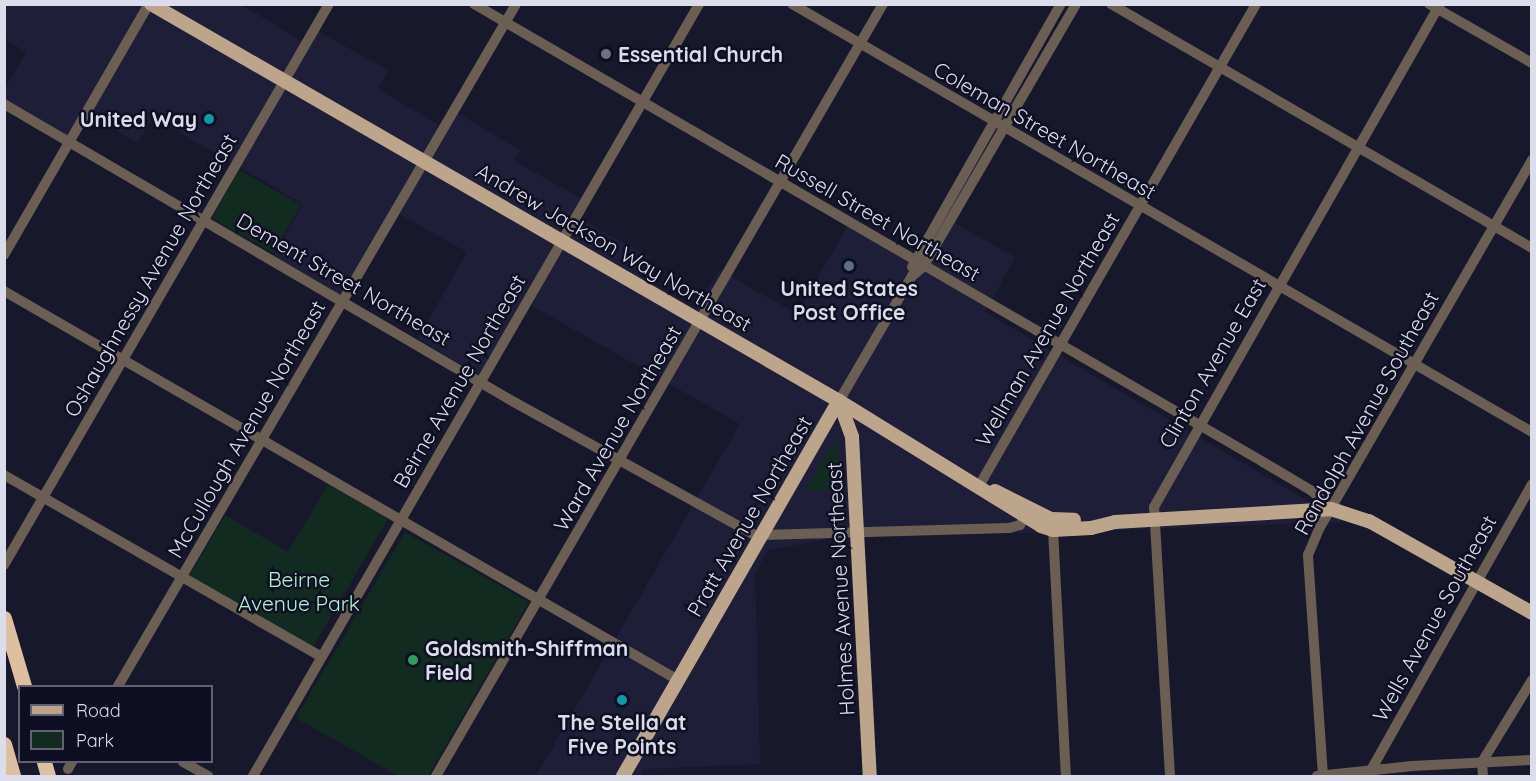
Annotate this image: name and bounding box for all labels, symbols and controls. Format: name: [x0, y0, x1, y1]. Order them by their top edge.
place label: Essential Church: [618, 41, 783, 67]
marker: Essential Church: [599, 47, 613, 61]
street label: Coleman Street Northeast: [929, 56, 1161, 204]
place label: United Way: [80, 106, 197, 132]
marker: United Way: [202, 112, 216, 126]
street label: Oshaughnessy Avenue Northeast: [58, 129, 242, 421]
street label: Russell Street Northeast: [771, 148, 985, 286]
street label: Andrew Jackson Way Northeast: [472, 158, 756, 336]
street label: Dement Street Northeast: [232, 207, 456, 351]
street label: Wellman Avenue Northeast: [970, 208, 1124, 450]
marker: United States Post Office: [842, 259, 856, 273]
street label: Beirne Avenue Northeast: [388, 270, 530, 492]
street label: Clinton Avenue East: [1153, 274, 1271, 452]
place label: United States Post Office: [780, 275, 918, 325]
street label: Randolph Avenue Southeast: [1288, 287, 1444, 539]
street label: McCullough Avenue Northeast: [162, 296, 330, 562]
street label: Ward Avenue Northeast: [548, 321, 686, 535]
street label: Pratt Avenue Northeast: [681, 411, 817, 621]
street label: Holmes Avenue Northeast: [821, 462, 859, 716]
street label: Wells Avenue Southeast: [1367, 511, 1501, 725]
park label: Beirne Avenue Park: [238, 566, 360, 616]
place label: Goldsmith-Shiffman Field: [425, 635, 628, 685]
marker: Goldsmith-Shiffman Field: [406, 653, 420, 667]
legend: [18, 685, 213, 763]
marker: The Stella at Five Points: [615, 693, 629, 707]
text: Road: [76, 699, 121, 722]
place label: The Stella at Five Points: [557, 709, 687, 759]
text: Park: [76, 729, 114, 752]

